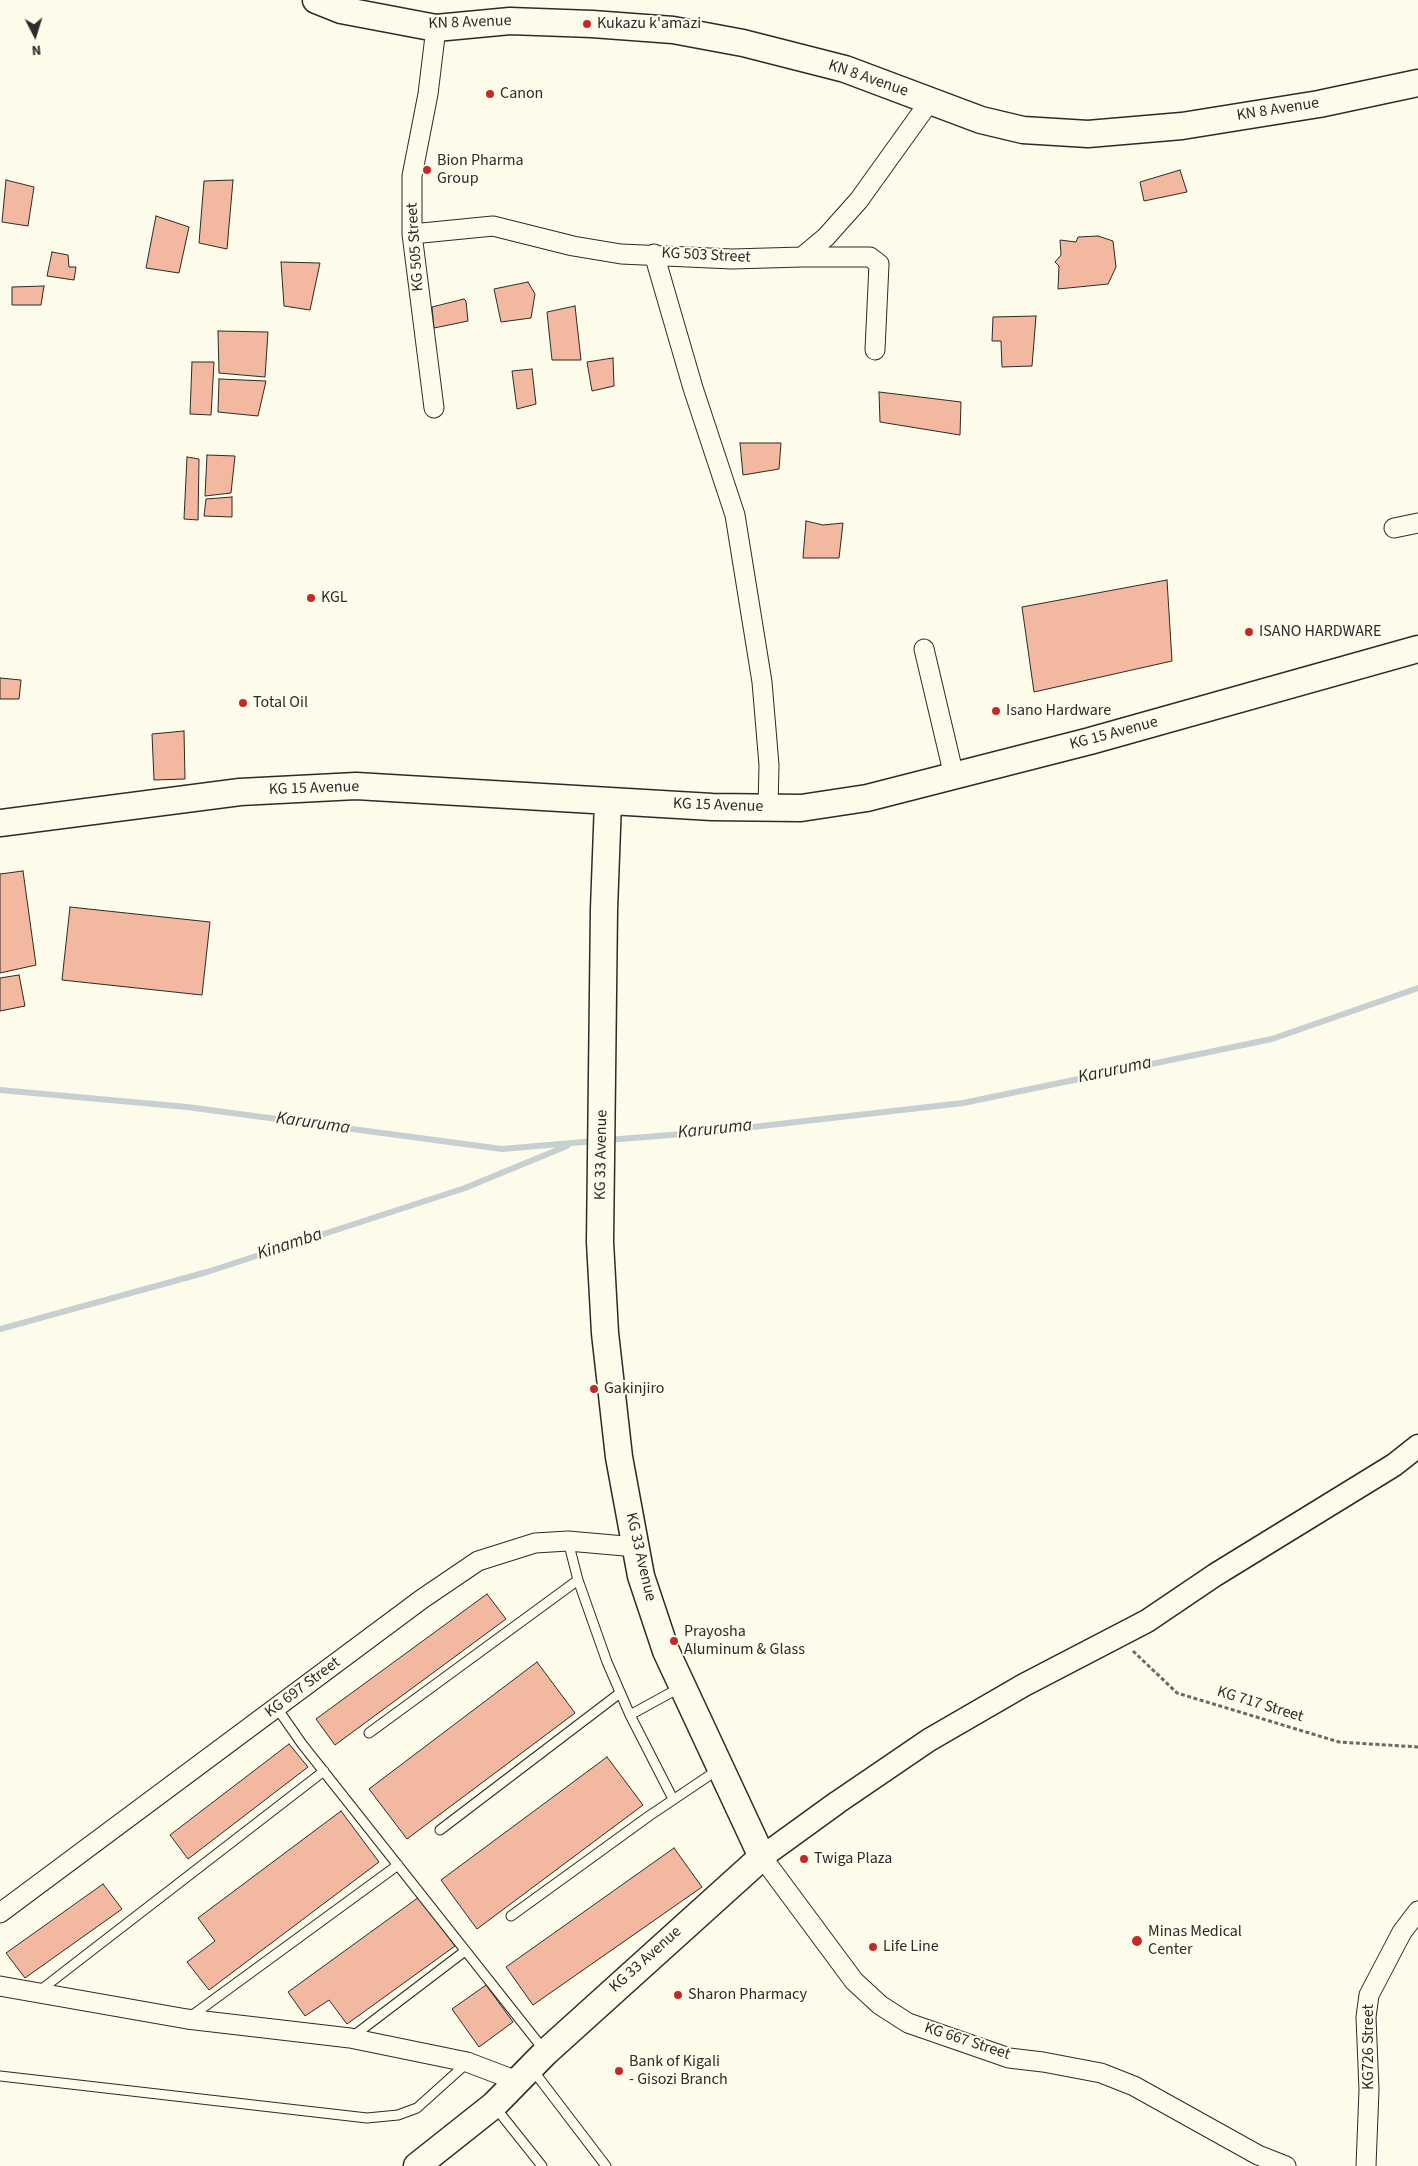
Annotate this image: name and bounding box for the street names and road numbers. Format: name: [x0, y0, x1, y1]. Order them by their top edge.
street label: KN 8 Avenue: [428, 12, 512, 34]
street label: KN 8 Avenue: [826, 56, 910, 102]
street label: KN 8 Avenue: [1235, 94, 1321, 126]
street label: KG 505 Street: [403, 202, 429, 292]
street label: KG 503 Street: [661, 244, 751, 268]
street label: KG 15 Avenue: [1068, 713, 1160, 755]
street label: KG 15 Avenue: [268, 778, 360, 800]
street label: KG 15 Avenue: [672, 795, 764, 817]
street label: KG 33 Avenue: [592, 1110, 612, 1200]
street label: KG 33 Avenue: [620, 1511, 660, 1603]
street label: KG 697 Street: [262, 1654, 344, 1722]
street label: KG 717 Street: [1215, 1683, 1305, 1727]
street label: KG 33 Avenue: [606, 1923, 686, 1997]
street label: KG726 Street: [1359, 2004, 1379, 2090]
street label: KG 667 Street: [922, 2019, 1012, 2065]

